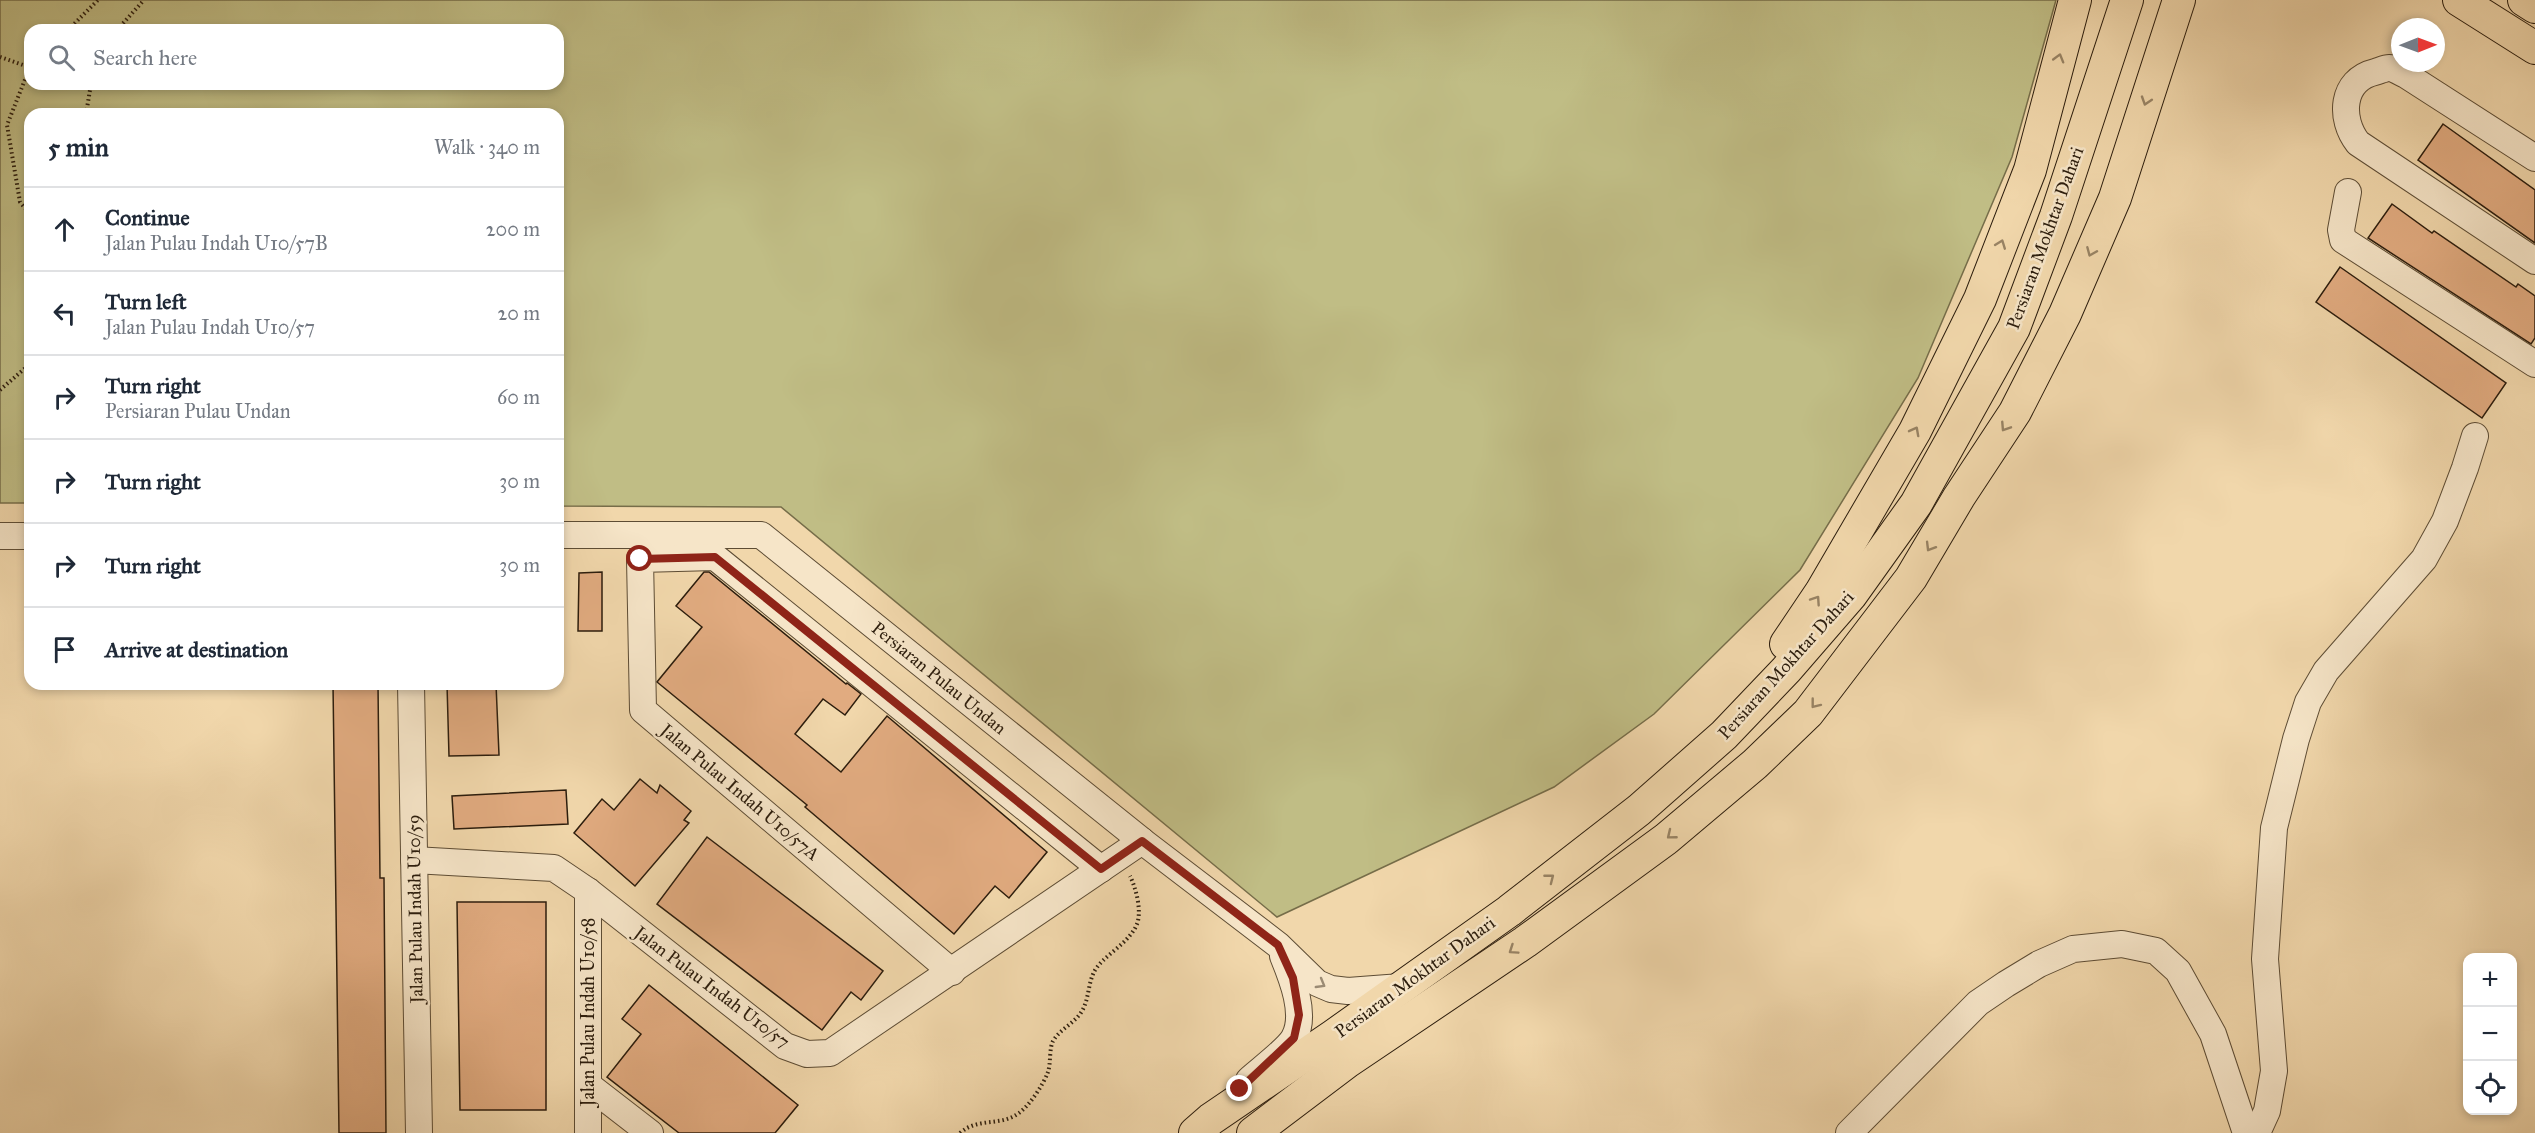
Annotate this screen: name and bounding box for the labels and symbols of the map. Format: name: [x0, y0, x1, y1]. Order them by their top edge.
north arrow: [2391, 18, 2445, 72]
one-way arrow: [2051, 54, 2064, 64]
one-way arrow: [2141, 95, 2154, 106]
street label: Persiaran Mokhtar Dahari: [2002, 144, 2088, 332]
one-way arrow: [1994, 240, 2006, 251]
one-way arrow: [2087, 246, 2099, 257]
one-way arrow: [2001, 420, 2012, 431]
one-way arrow: [1908, 427, 1919, 437]
one-way arrow: [1926, 541, 1938, 551]
route start: [626, 545, 652, 571]
street label: Persiaran Mokhtar Dahari: [1713, 586, 1859, 744]
one-way arrow: [1809, 595, 1820, 606]
street label: Persiaran Pulau Undan: [867, 617, 1011, 739]
one-way arrow: [1811, 698, 1822, 709]
street label: Jalan Pulau Indah U10/57A: [654, 718, 824, 866]
street label: Jalan Pulau Indah U10/59: [402, 814, 429, 1006]
one-way arrow: [1666, 828, 1677, 839]
one-way arrow: [1544, 875, 1555, 886]
street label: Persiaran Mokhtar Dahari: [1331, 911, 1499, 1043]
street label: Jalan Pulau Indah U10/58: [577, 918, 600, 1108]
street label: Jalan Pulau Indah U10/57: [628, 920, 794, 1053]
one-way arrow: [1509, 943, 1520, 954]
one-way arrow: [1315, 977, 1325, 988]
route end: [1226, 1075, 1252, 1101]

